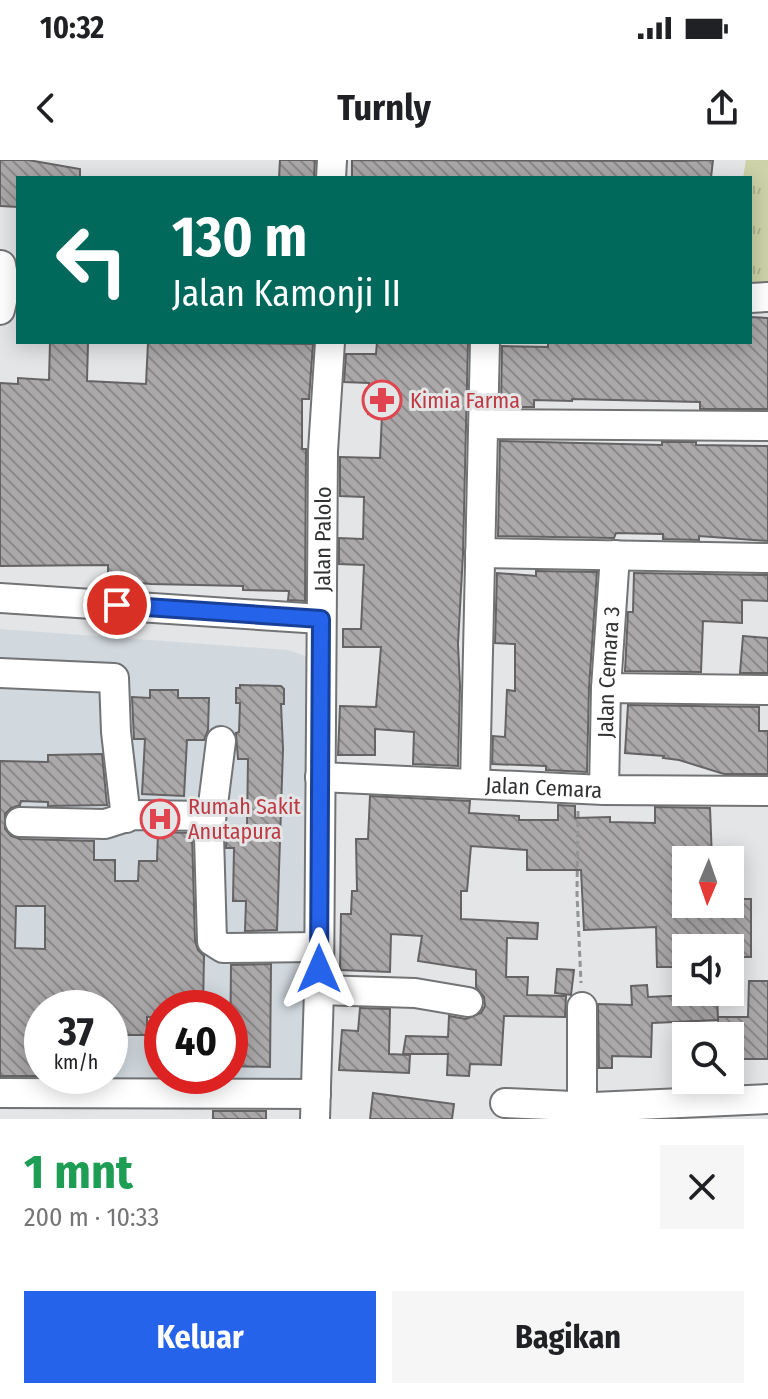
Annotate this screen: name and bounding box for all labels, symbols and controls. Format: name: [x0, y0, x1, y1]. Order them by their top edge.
text: 10:32: [40, 10, 104, 46]
icon: back: [24, 86, 68, 130]
text: Turnly: [337, 86, 431, 130]
icon: share: [700, 86, 744, 130]
text: 130 m: [172, 204, 307, 271]
icon: left: [40, 208, 144, 312]
text: Jalan Kamonji II: [172, 272, 401, 316]
pharmacy icon: Kimia Farma: [361, 379, 403, 421]
place label: Kimia Farma: [410, 387, 520, 414]
street label: Jalan Palolo: [309, 486, 337, 592]
pin: [83, 571, 151, 639]
icon: arrive: [95, 583, 139, 627]
street label: Jalan Cemara 3: [592, 605, 626, 738]
street label: Jalan Cemara: [485, 772, 603, 804]
place label: Rumah Sakit Anutapura: [188, 793, 301, 845]
hospital icon: Rumah Sakit Anutapura: [139, 798, 181, 840]
north arrow: [672, 846, 744, 918]
map controls: [672, 846, 744, 1094]
position arrow: [277, 927, 361, 1011]
button: sound: [672, 934, 744, 1006]
speed limit sign: 40: [144, 990, 248, 1094]
text: 37: [58, 1008, 94, 1056]
button: search: [672, 1022, 744, 1094]
text: km/h: [54, 1050, 98, 1074]
text: 1 mnt: [24, 1143, 133, 1201]
button: close: [660, 1145, 744, 1229]
text: 200 m · 10:33: [24, 1202, 159, 1233]
button: Keluar: [24, 1291, 376, 1383]
button: Bagikan: [392, 1291, 744, 1383]

